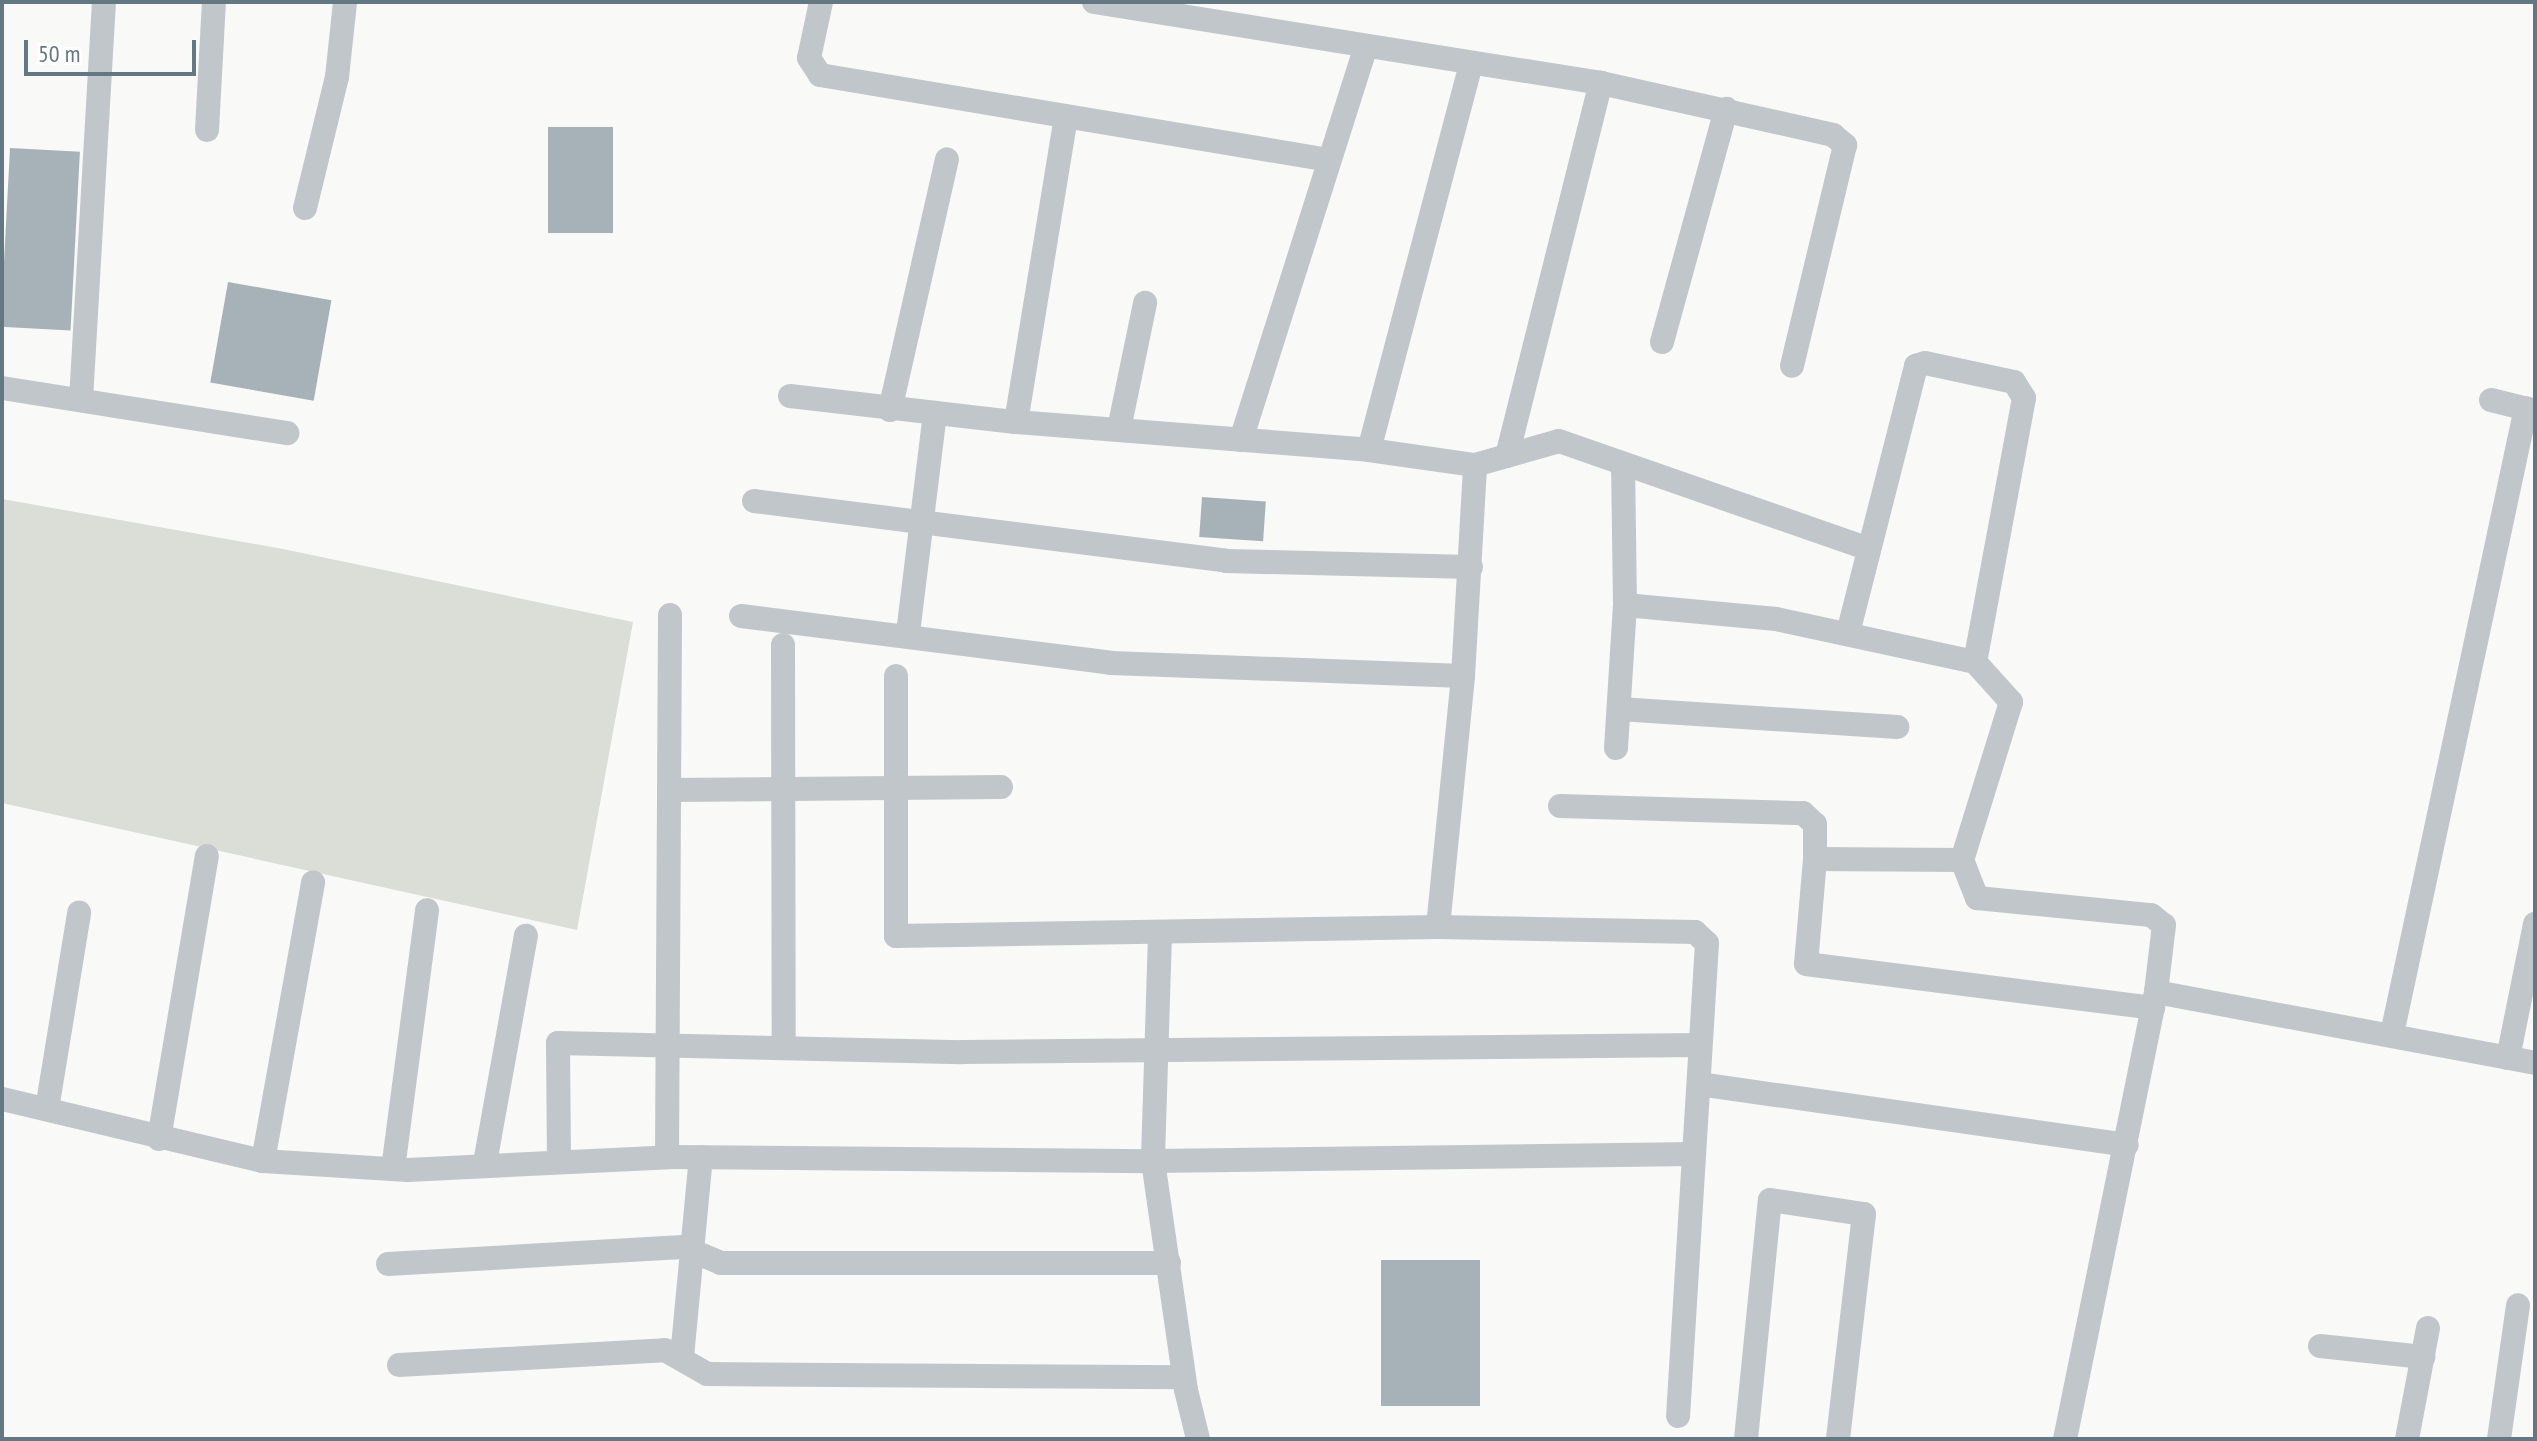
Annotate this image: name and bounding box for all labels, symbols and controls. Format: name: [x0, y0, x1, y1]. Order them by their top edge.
scale bar: [28, 24, 200, 74]
text: 50 m: [38, 38, 80, 69]

